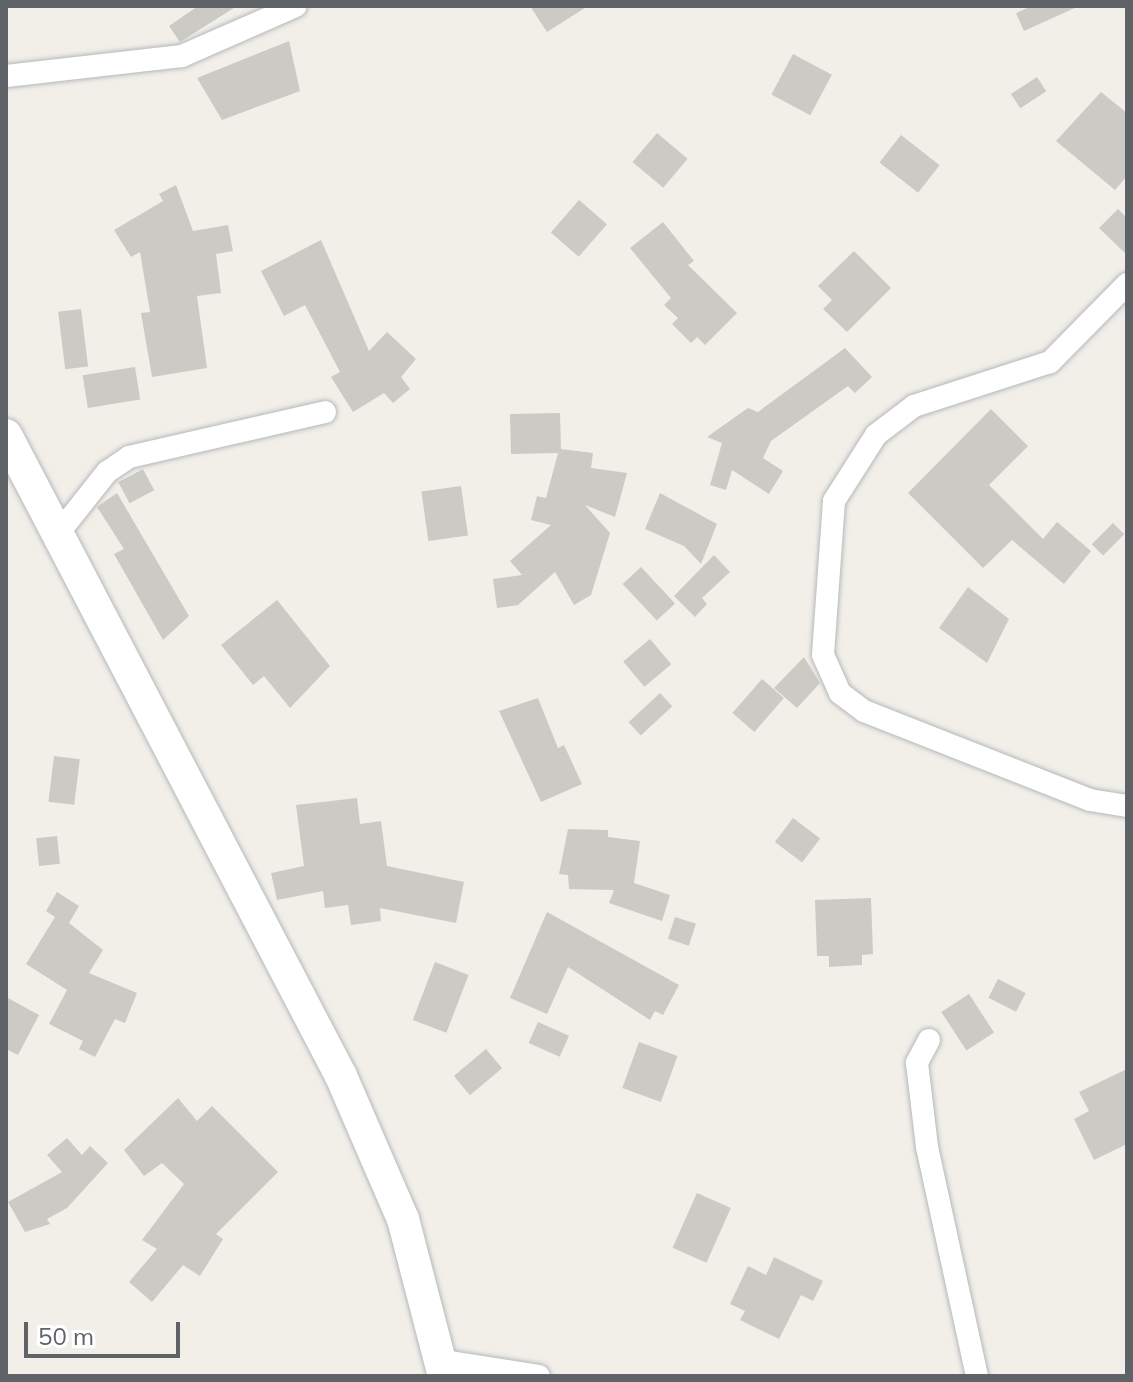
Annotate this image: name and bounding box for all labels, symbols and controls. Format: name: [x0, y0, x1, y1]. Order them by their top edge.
scale bar: [28, 1306, 184, 1356]
text: 50 m: [38, 1321, 94, 1351]

